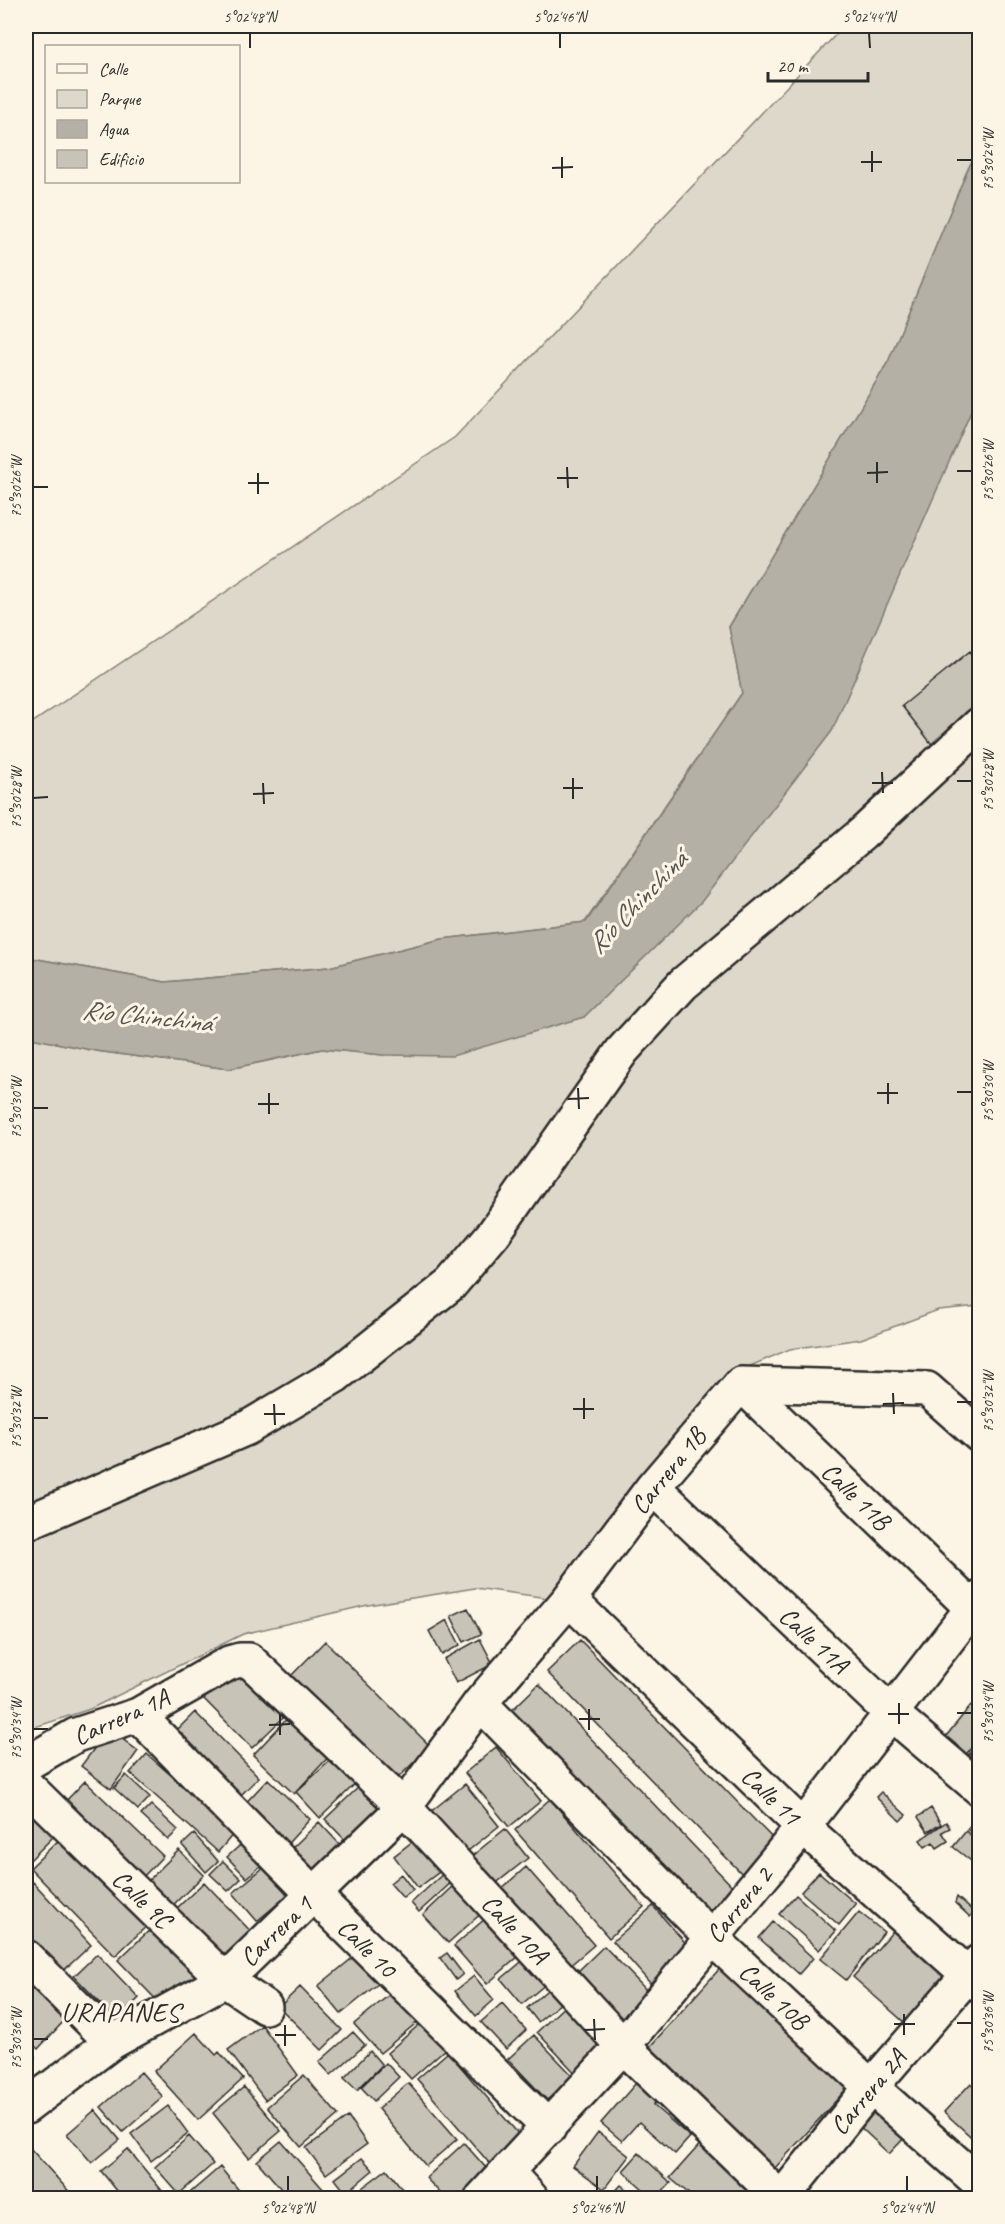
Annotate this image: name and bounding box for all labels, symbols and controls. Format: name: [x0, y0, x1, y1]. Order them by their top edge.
text: 5°02'48"N: [224, 8, 279, 27]
text: 5°02'46"N: [534, 8, 589, 27]
text: 5°02'44"N: [843, 8, 898, 27]
legend: [45, 45, 240, 183]
scale bar: [768, 45, 868, 83]
text: 20 m: [777, 55, 810, 77]
text: Calle: [99, 58, 128, 80]
text: Parque: [99, 88, 141, 110]
text: Agua: [99, 118, 130, 140]
text: 75°30'24"W: [979, 126, 998, 190]
text: Edificio: [99, 148, 145, 170]
text: 75°30'26"W: [979, 437, 998, 501]
text: 75°30'26"W: [7, 453, 26, 517]
text: 75°30'28"W: [979, 747, 998, 811]
text: 75°30'28"W: [7, 764, 26, 828]
water label: Río Chinchiná: [580, 839, 699, 960]
water label: Río Chinchiná: [81, 992, 219, 1040]
text: 75°30'30"W: [979, 1058, 998, 1122]
text: 75°30'30"W: [7, 1074, 26, 1138]
text: 75°30'32"W: [979, 1368, 998, 1432]
text: 75°30'32"W: [7, 1384, 26, 1448]
street label: Carrera 1B: [623, 1420, 714, 1521]
street label: Calle 11B: [814, 1455, 899, 1538]
street label: Calle 11A: [772, 1599, 857, 1682]
text: 75°30'34"W: [979, 1679, 998, 1743]
street label: Carrera 1A: [68, 1680, 176, 1753]
text: 75°30'34"W: [7, 1695, 26, 1759]
street label: Calle 11: [734, 1760, 809, 1833]
street label: Carrera 2: [698, 1858, 781, 1950]
street label: Calle 9C: [105, 1862, 181, 1937]
street label: Carrera 1: [233, 1887, 320, 1974]
street label: Calle 10A: [474, 1887, 557, 1972]
street label: Calle 10: [330, 1911, 405, 1986]
street label: Calle 10B: [732, 1955, 817, 2038]
text: 75°30'36"W: [979, 1989, 998, 2053]
district label: URAPANES: [61, 1995, 184, 2029]
text: 75°30'36"W: [7, 2005, 26, 2069]
street label: Carrera 2A: [823, 2041, 915, 2142]
text: 5°02'48"N: [262, 2199, 317, 2218]
text: 5°02'46"N: [571, 2199, 626, 2218]
text: 5°02'44"N: [881, 2199, 936, 2218]

